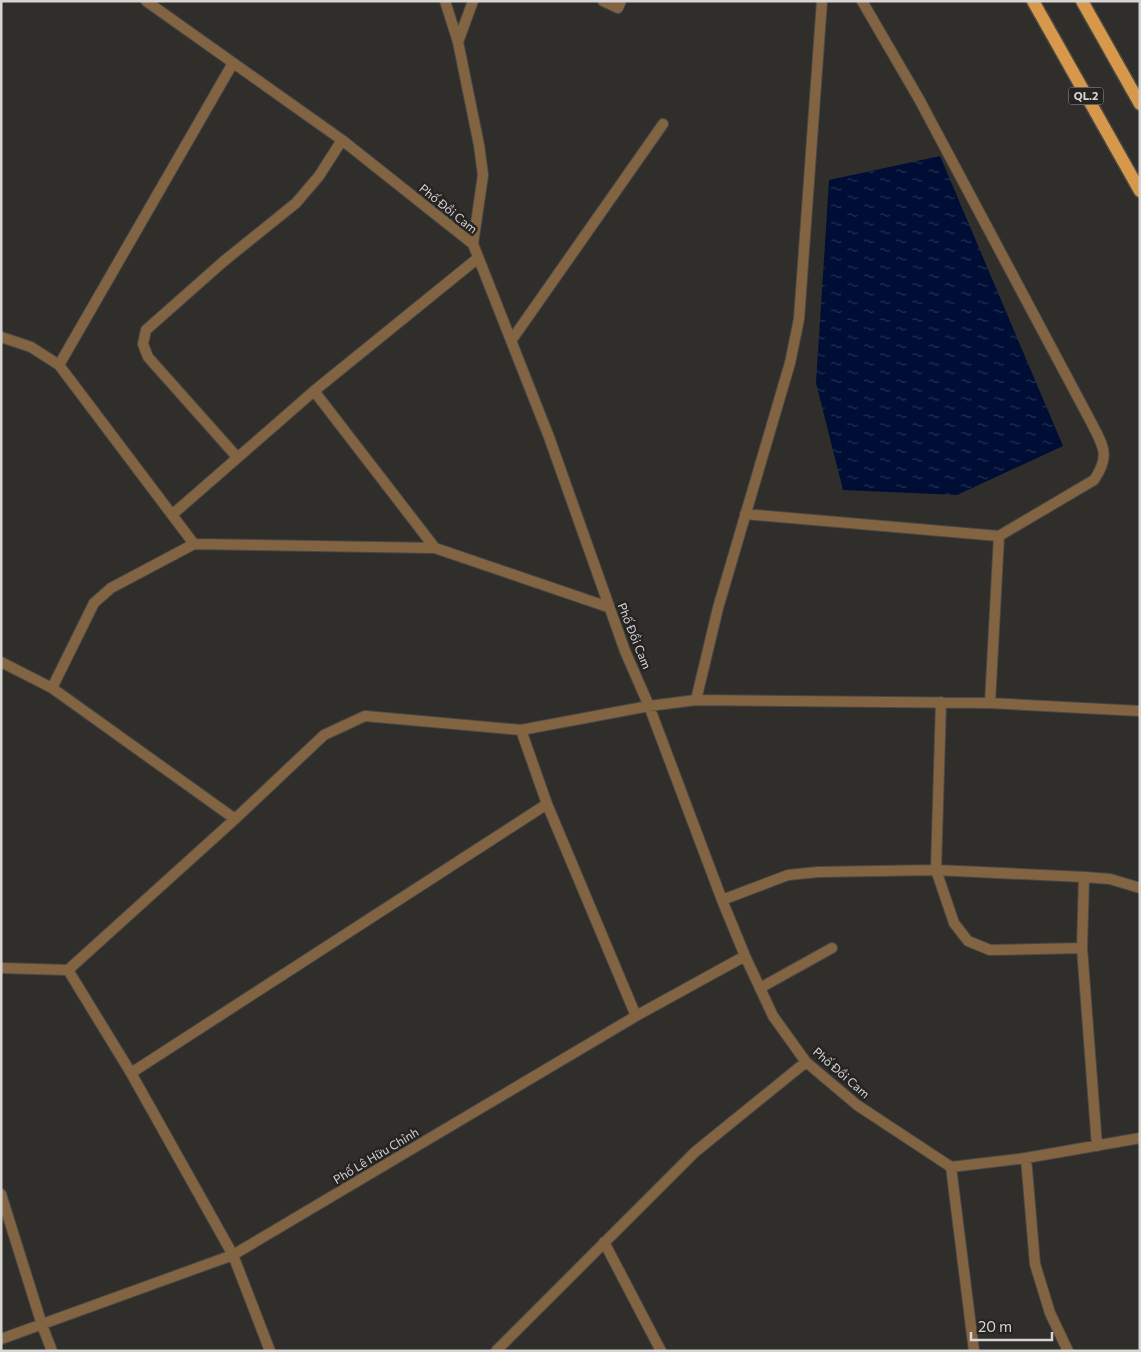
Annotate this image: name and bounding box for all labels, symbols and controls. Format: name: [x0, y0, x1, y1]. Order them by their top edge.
road number: QL.2: [1068, 88, 1104, 104]
street label: Phố Đồi Cam: [417, 181, 480, 236]
street label: Phố Đồi Cam: [615, 600, 655, 671]
street label: Phố Đồi Cam: [811, 1044, 873, 1101]
street label: Phố Lê Hữu Chỉnh: [330, 1124, 421, 1186]
scale bar: [971, 1310, 1052, 1342]
text: 20 m: [978, 1317, 1012, 1335]

